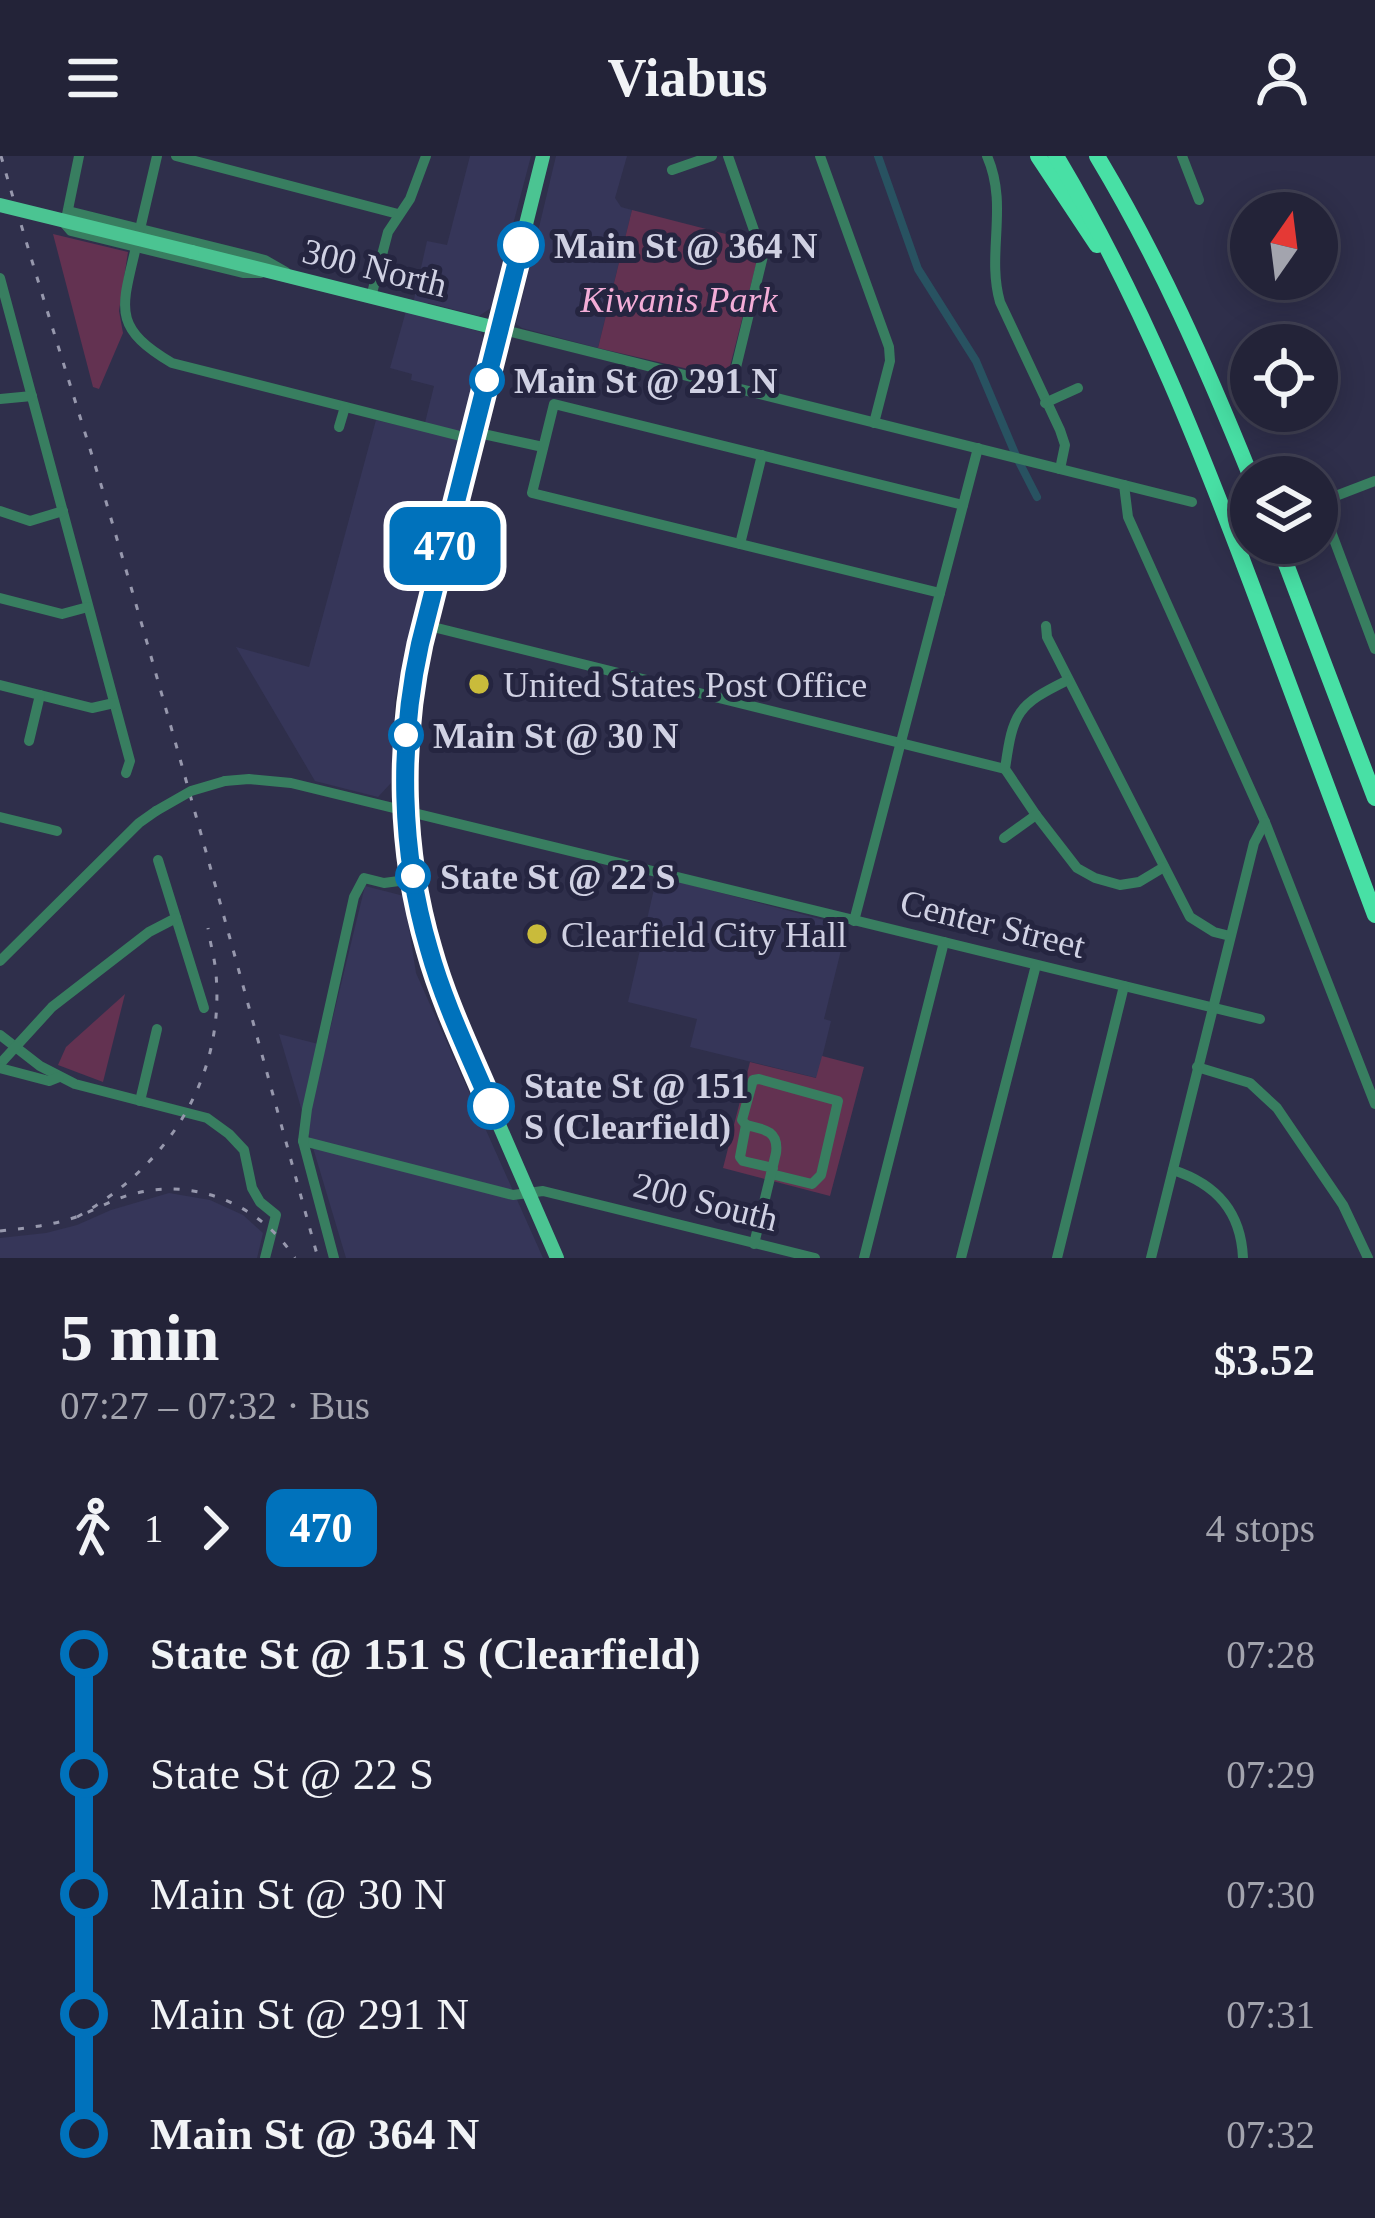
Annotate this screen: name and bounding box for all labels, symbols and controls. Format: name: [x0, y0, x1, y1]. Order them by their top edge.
icon: menu: [60, 45, 126, 111]
icon: person: [1249, 45, 1315, 111]
text: Viabus: [607, 48, 768, 108]
north arrow: [1230, 192, 1338, 300]
map controls: [1230, 192, 1338, 564]
marker: Main St @ 364 N: [499, 223, 543, 267]
place label: Main St @ 364 N: [554, 226, 818, 266]
street label: 300 North: [299, 231, 451, 305]
park label: Kiwanis Park: [579, 280, 779, 320]
button: locate: [1230, 324, 1338, 432]
place label: Main St @ 291 N: [514, 361, 778, 401]
marker: Main St @ 291 N: [471, 364, 503, 396]
button: layers: [1230, 456, 1338, 564]
line badge: 470: [376, 507, 514, 585]
text: 470: [414, 523, 477, 569]
place label: United States Post Office: [503, 665, 867, 705]
marker: United States Post Office: [466, 671, 492, 697]
place label: Main St @ 30 N: [433, 716, 679, 756]
marker: Main St @ 30 N: [390, 719, 422, 751]
place label: State St @ 22 S: [440, 857, 676, 897]
marker: State St @ 22 S: [397, 860, 429, 892]
street label: Center Street: [896, 882, 1089, 966]
place label: Clearfield City Hall: [561, 915, 847, 955]
marker: Clearfield City Hall: [524, 921, 550, 947]
place label: State St @ 151 S (Clearfield): [524, 1066, 748, 1147]
marker: State St @ 151 S (Clearfield): [469, 1084, 513, 1128]
street label: 200 South: [630, 1165, 782, 1239]
text: 5 min: [60, 1301, 220, 1374]
text: $3.52: [1214, 1335, 1315, 1385]
text: 07:27 – 07:32 · Bus: [60, 1384, 370, 1427]
icon: walk: [60, 1495, 126, 1561]
icon: forward: [182, 1495, 248, 1561]
text: 470: [290, 1505, 353, 1551]
text: 1: [144, 1507, 164, 1550]
text: 4 stops: [1206, 1507, 1315, 1550]
text: State St @ 151 S (Clearfield): [150, 1629, 701, 1679]
text: 07:28: [1226, 1633, 1315, 1676]
text: State St @ 22 S: [150, 1749, 434, 1799]
text: 07:29: [1226, 1753, 1315, 1796]
text: Main St @ 30 N: [150, 1869, 446, 1919]
text: 07:30: [1226, 1873, 1315, 1916]
text: Main St @ 291 N: [150, 1989, 469, 2039]
text: 07:31: [1226, 1993, 1315, 2036]
text: Main St @ 364 N: [150, 2109, 479, 2159]
text: 07:32: [1226, 2113, 1315, 2156]

